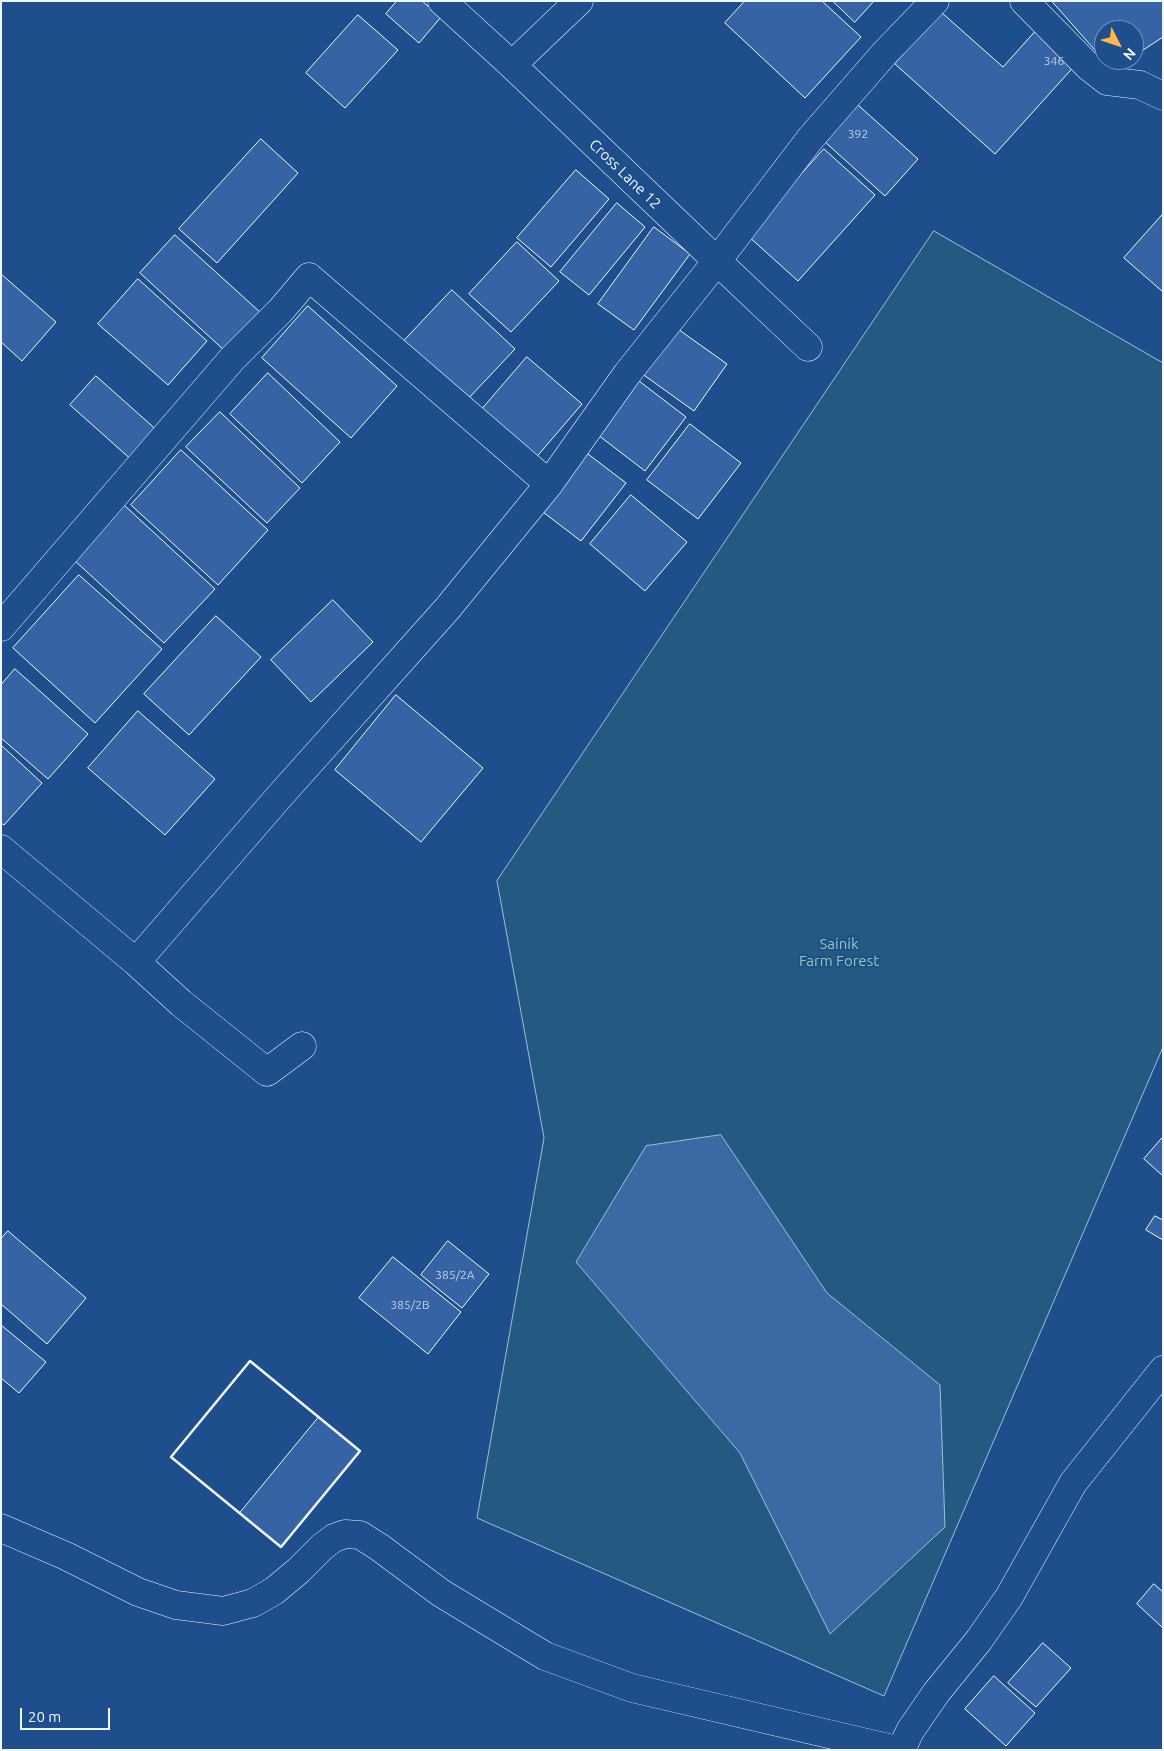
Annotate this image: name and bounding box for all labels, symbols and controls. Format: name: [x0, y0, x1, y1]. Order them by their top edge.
north arrow: [1094, 20, 1144, 70]
text: N: [1120, 45, 1139, 63]
house number: 346: [1044, 54, 1064, 68]
house number: 392: [848, 127, 868, 141]
street label: Cross Lane 12: [585, 135, 665, 213]
park label: Sainik Farm Forest: [799, 935, 879, 970]
house number: 385/2A: [435, 1268, 475, 1282]
house number: 385/2B: [390, 1298, 430, 1312]
scale bar: [22, 1698, 112, 1730]
text: 20 m: [28, 1708, 61, 1725]

